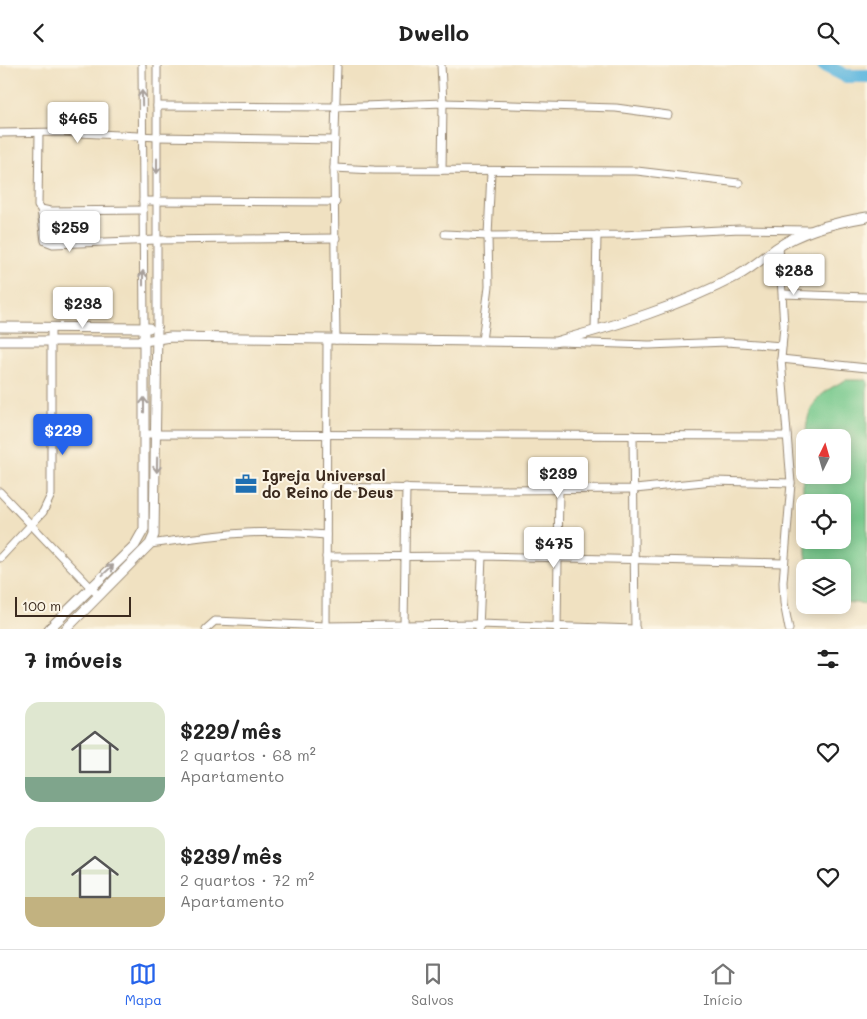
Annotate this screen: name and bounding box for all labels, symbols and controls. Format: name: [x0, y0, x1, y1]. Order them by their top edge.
text: Dwello: [398, 18, 469, 47]
icon: back: [25, 19, 53, 47]
icon: search: [814, 19, 842, 47]
one-way arrow: [137, 91, 147, 107]
pin: $465: [48, 101, 108, 144]
text: $465: [58, 107, 98, 128]
one-way arrow: [152, 158, 162, 174]
pin: $259: [40, 211, 100, 253]
text: $259: [51, 216, 89, 237]
pin: $288: [764, 253, 824, 296]
text: $288: [775, 259, 813, 280]
one-way arrow: [139, 271, 148, 287]
pin: $238: [53, 287, 113, 329]
text: $238: [64, 292, 102, 313]
one-way arrow: [139, 397, 149, 413]
pin: $229: [33, 413, 93, 456]
text: $229: [44, 419, 82, 440]
north arrow: [796, 429, 851, 484]
map controls: [796, 429, 851, 614]
one-way arrow: [152, 457, 162, 473]
pin: $239: [528, 457, 588, 499]
text: $239: [539, 462, 577, 483]
place label: Igreja Universal do Reino de Deus: [262, 465, 393, 502]
office icon: Igreja Universal do Reino de Deus: [233, 471, 259, 497]
button: locate: [796, 494, 851, 549]
pin: $475: [524, 527, 584, 569]
text: $475: [535, 532, 573, 553]
button: layers: [796, 559, 851, 614]
one-way arrow: [102, 564, 115, 576]
scale bar: [15, 594, 131, 617]
text: 100 m: [22, 596, 61, 615]
icon: filters: [814, 645, 842, 673]
text: 7 imóveis: [25, 646, 122, 673]
text: $229/mês: [180, 717, 282, 744]
icon: home: [65, 722, 125, 782]
icon: heart: [814, 738, 842, 766]
text: 2 quartos · 68 m²: [180, 744, 316, 765]
text: Apartamento: [180, 765, 284, 786]
text: $239/mês: [180, 842, 282, 869]
icon: home: [65, 847, 125, 907]
icon: heart: [814, 863, 842, 891]
text: 2 quartos · 72 m²: [180, 869, 314, 890]
text: Apartamento: [180, 890, 284, 911]
tab: Mapa: [125, 960, 162, 1009]
tab: Salvos: [411, 960, 454, 1009]
tab: Início: [703, 960, 742, 1009]

